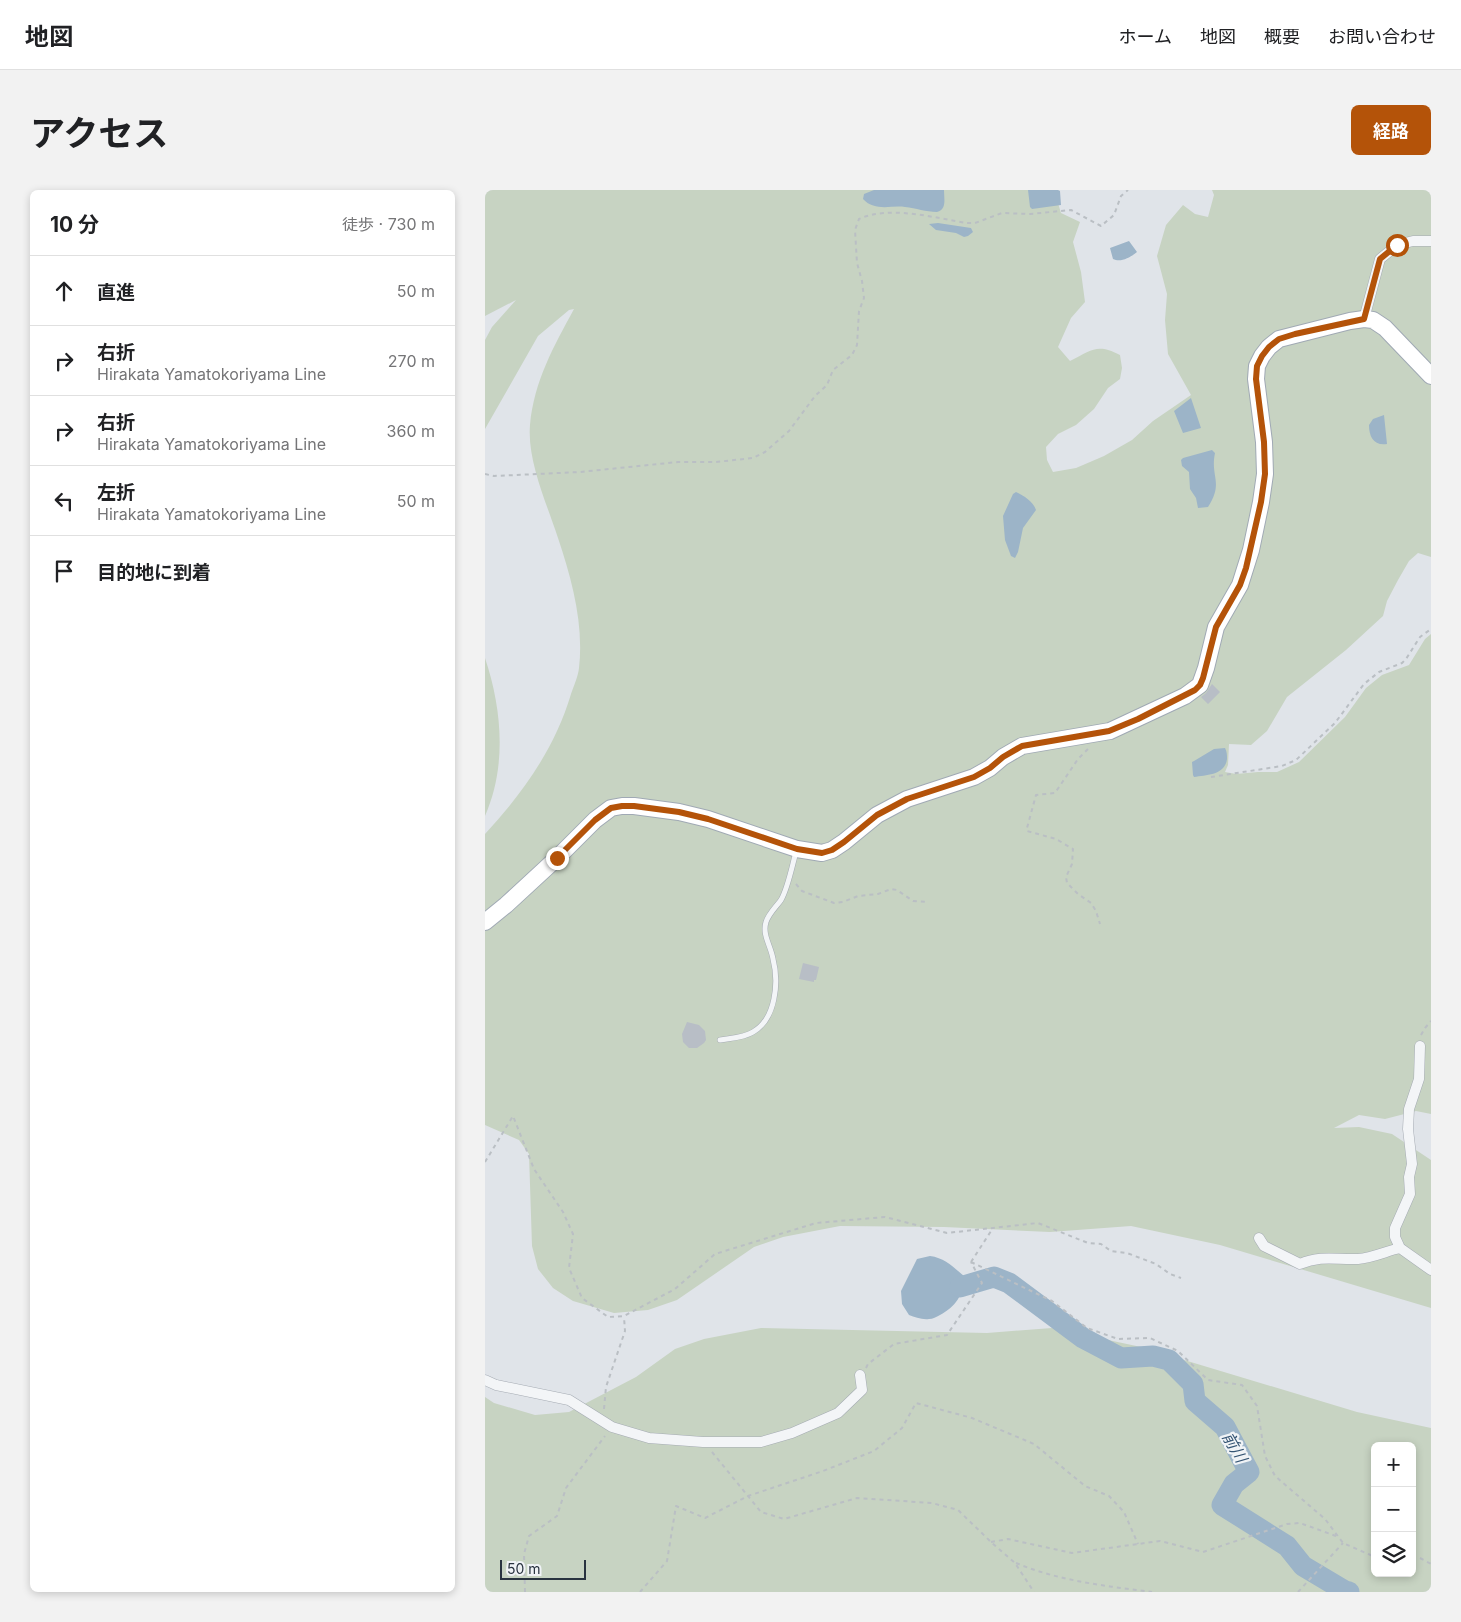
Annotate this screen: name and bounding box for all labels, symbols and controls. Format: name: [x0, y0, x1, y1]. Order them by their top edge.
text: 地図: [25, 22, 73, 51]
text: ホーム: [1119, 26, 1172, 47]
text: 地図: [1200, 26, 1236, 47]
text: 概要: [1264, 26, 1300, 47]
text: お問い合わせ: [1328, 26, 1436, 47]
button: 経路: [1351, 105, 1431, 155]
text: アクセス: [30, 112, 168, 154]
text: 10 分: [50, 212, 99, 237]
text: 徒歩 · 730 m: [342, 214, 435, 234]
route start: [1386, 234, 1409, 257]
icon: ahead: [50, 277, 78, 305]
text: 直進: [97, 281, 135, 304]
text: 50 m: [397, 281, 435, 301]
text: 右折: [97, 341, 135, 364]
icon: right: [50, 347, 78, 375]
text: 270 m: [388, 351, 435, 371]
text: Hirakata Yamatokoriyama Line: [97, 364, 326, 384]
text: 右折: [97, 411, 135, 434]
icon: right: [50, 417, 78, 445]
text: 360 m: [387, 421, 435, 441]
text: Hirakata Yamatokoriyama Line: [97, 434, 326, 454]
text: 左折: [97, 481, 135, 504]
icon: left: [50, 487, 78, 515]
text: 50 m: [397, 491, 435, 511]
text: Hirakata Yamatokoriyama Line: [97, 504, 326, 524]
icon: arrive: [50, 557, 78, 585]
text: 目的地に到着: [97, 561, 211, 584]
route end: [546, 847, 569, 870]
water label: 前川: [1218, 1428, 1253, 1468]
map controls: [1371, 1442, 1416, 1577]
button: +: [1371, 1442, 1416, 1487]
button: −: [1371, 1487, 1416, 1532]
button: layers: [1371, 1532, 1416, 1577]
scale bar: [500, 1557, 586, 1580]
text: 50 m: [507, 1560, 541, 1577]

